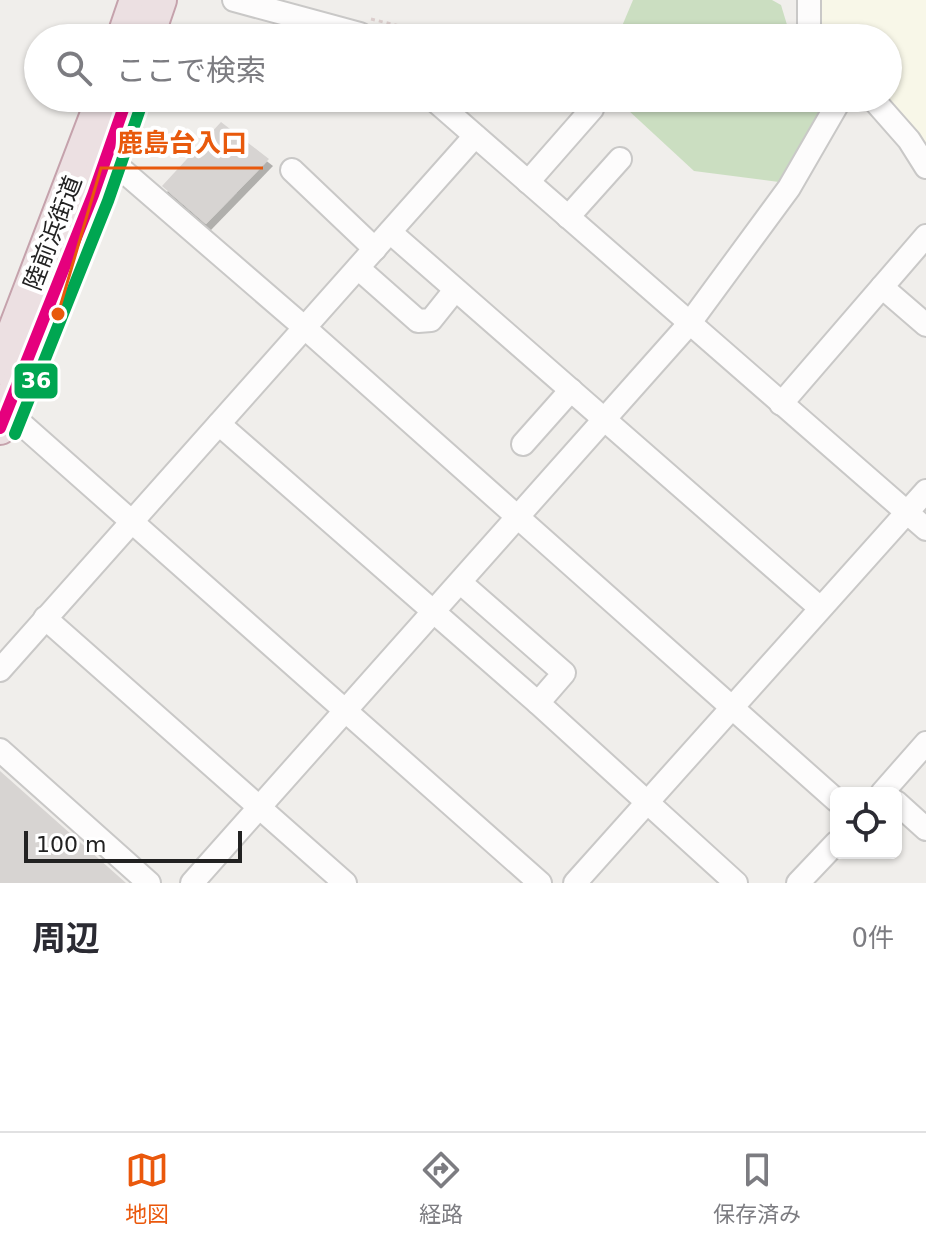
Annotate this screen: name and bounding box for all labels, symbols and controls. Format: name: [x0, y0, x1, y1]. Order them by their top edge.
search box: [24, 24, 902, 112]
icon: search: [52, 46, 96, 90]
text: ここで検索: [116, 53, 266, 88]
callout: 鹿島台入口: [101, 118, 263, 168]
text: 鹿島台入口: [117, 128, 247, 158]
street label: 陸前浜街道: [18, 172, 88, 294]
line badge: 36: [13, 362, 59, 400]
text: 36: [21, 368, 51, 393]
map controls: [830, 787, 902, 859]
button: locate: [830, 787, 902, 859]
scale bar: [24, 827, 242, 863]
text: 100 m: [36, 832, 106, 857]
text: 周辺: [32, 918, 100, 958]
text: 0件: [851, 923, 894, 953]
tab: 地図: [125, 1148, 169, 1228]
tab: 経路: [419, 1148, 463, 1228]
tab: 保存済み: [713, 1148, 801, 1228]

